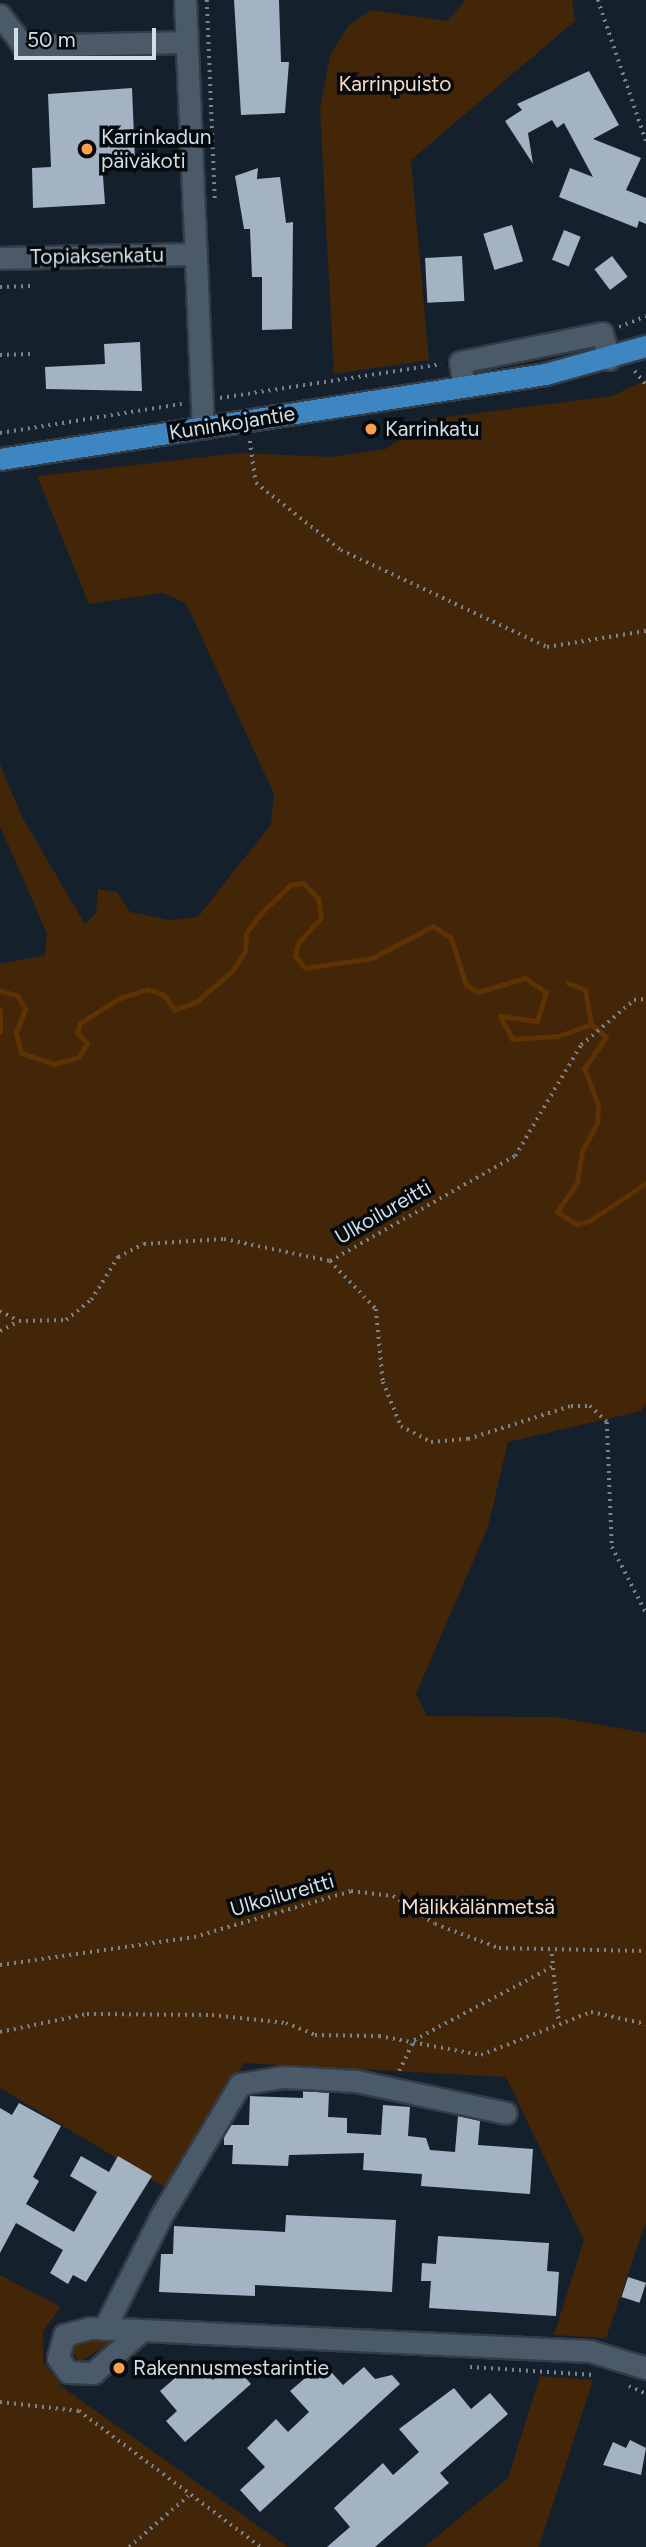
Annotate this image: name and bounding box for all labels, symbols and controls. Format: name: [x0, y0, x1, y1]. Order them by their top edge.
scale bar: [18, 14, 159, 58]
text: 50 m: [27, 27, 76, 52]
park label: Karrinpuisto: [339, 71, 451, 97]
place label: Karrinkadun päiväkoti: [101, 124, 212, 174]
marker: Karrinkadun päiväkoti: [79, 141, 95, 157]
street label: Topiaksenkatu: [30, 242, 164, 270]
street label: Kuninkojantie: [167, 401, 297, 445]
place label: Karrinkatu: [385, 416, 479, 442]
marker: Karrinkatu: [363, 421, 379, 437]
street label: Ulkoilureitti: [330, 1174, 436, 1250]
street label: Ulkoilureitti: [227, 1868, 337, 1922]
park label: Mälikkälänmetsä: [401, 1894, 555, 1920]
place label: Rakennusmestarintie: [133, 2355, 329, 2381]
marker: Rakennusmestarintie: [111, 2360, 127, 2376]

